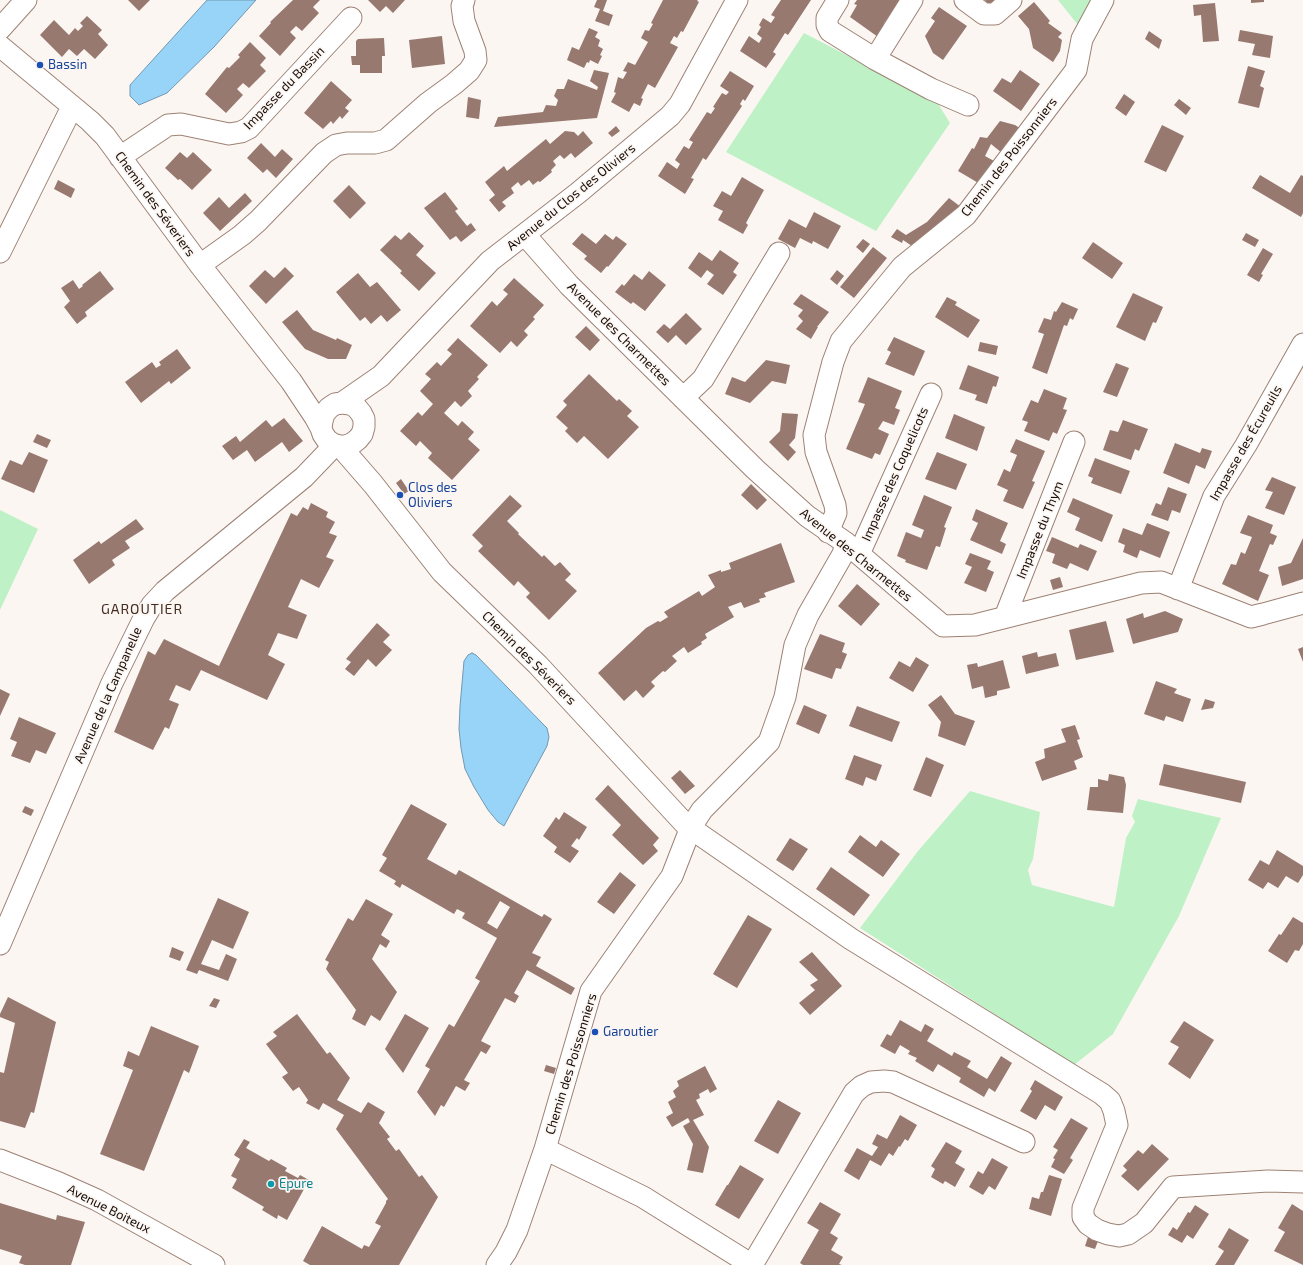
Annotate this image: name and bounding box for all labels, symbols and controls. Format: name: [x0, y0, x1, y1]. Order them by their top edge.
street label: Impasse du Bassin: [240, 43, 328, 133]
place label: Bassin: [48, 57, 87, 73]
marker: Bassin: [35, 60, 45, 70]
street label: Chemin des Poissonniers: [958, 94, 1060, 220]
street label: Avenue du Clos des Oliviers: [504, 140, 638, 254]
street label: Chemin des Séveriers: [112, 148, 198, 260]
street label: Avenue des Charmettes: [564, 279, 674, 389]
street label: Impasse des Écureuils: [1207, 383, 1285, 503]
street label: Impasse des Coquelicots: [858, 404, 932, 544]
street label: Impasse du Thym: [1013, 479, 1067, 581]
place label: Clos des Oliviers: [408, 480, 457, 511]
marker: Clos des Oliviers: [395, 490, 405, 500]
street label: Avenue des Charmettes: [797, 505, 915, 605]
district label: GAROUTIER: [101, 601, 183, 617]
street label: Chemin des Séveriers: [479, 608, 579, 708]
street label: Avenue de la Campanelle: [71, 624, 145, 766]
street label: Chemin des Poissonniers: [542, 991, 600, 1137]
place label: Garoutier: [603, 1024, 659, 1040]
marker: Garoutier: [590, 1027, 600, 1037]
place label: Epure: [279, 1176, 313, 1192]
marker: Epure: [266, 1179, 276, 1189]
street label: Avenue Boiteux: [65, 1181, 153, 1237]

